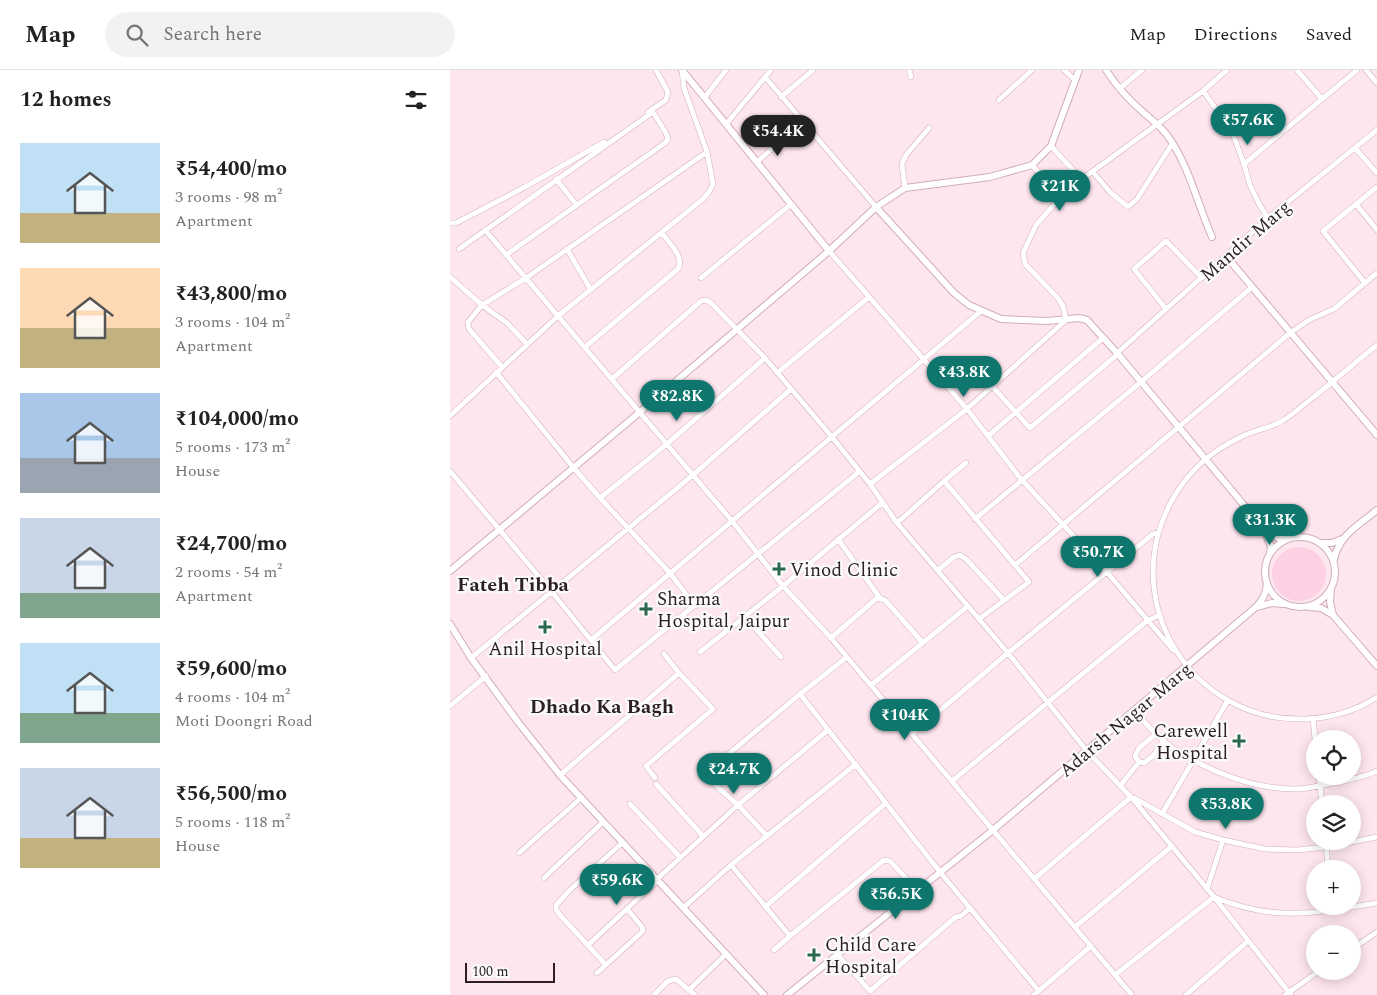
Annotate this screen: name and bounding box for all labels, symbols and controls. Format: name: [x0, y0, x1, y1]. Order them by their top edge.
search box: [105, 12, 455, 57]
text: Map: [25, 17, 75, 53]
text: Search here: [163, 20, 262, 49]
icon: search: [123, 21, 151, 49]
text: Map: [1130, 21, 1166, 48]
text: Directions: [1194, 21, 1278, 48]
text: Saved: [1306, 21, 1352, 48]
text: 12 homes: [20, 84, 112, 116]
icon: filters: [402, 86, 430, 114]
pin: ₹57.6K: [1207, 104, 1289, 146]
text: ₹57.6K: [1222, 108, 1274, 132]
pin: ₹54.4K: [737, 114, 819, 157]
text: ₹54.4K: [752, 119, 804, 143]
text: ₹54,400/mo: [175, 153, 287, 185]
icon: home: [60, 163, 120, 223]
pin: ₹21K: [1030, 170, 1090, 212]
text: ₹21K: [1040, 174, 1080, 198]
text: 3 rooms · 98 m²: [175, 185, 282, 209]
street label: Mandir Marg: [1194, 193, 1298, 289]
text: Apartment: [175, 209, 253, 233]
text: ₹43,800/mo: [175, 278, 287, 310]
icon: home: [60, 288, 120, 348]
text: 3 rooms · 104 m²: [175, 310, 290, 334]
text: Apartment: [175, 334, 253, 358]
pin: ₹43.8K: [923, 356, 1005, 398]
text: ₹43.8K: [938, 360, 990, 384]
pin: ₹82.8K: [636, 380, 718, 422]
text: ₹82.8K: [651, 384, 703, 408]
text: ₹104,000/mo: [175, 403, 299, 435]
icon: home: [60, 413, 120, 473]
text: 5 rooms · 173 m²: [175, 435, 290, 459]
text: House: [175, 459, 220, 483]
pin: ₹31.3K: [1229, 504, 1311, 546]
text: ₹31.3K: [1244, 508, 1296, 532]
text: ₹24,700/mo: [175, 528, 287, 560]
pin: ₹50.7K: [1057, 536, 1139, 578]
icon: home: [60, 538, 120, 598]
text: ₹50.7K: [1072, 540, 1124, 564]
place label: Vinod Clinic: [790, 556, 898, 585]
text: 2 rooms · 54 m²: [175, 560, 282, 584]
marker: Vinod Clinic: [772, 562, 786, 576]
district label: Fateh Tibba: [457, 570, 570, 600]
text: Apartment: [175, 584, 253, 608]
place label: Sharma Hospital, Jaipur: [657, 585, 790, 636]
marker: Sharma Hospital, Jaipur: [639, 602, 653, 616]
marker: Anil Hospital: [538, 620, 552, 634]
place label: Anil Hospital: [488, 635, 602, 664]
text: ₹59,600/mo: [175, 653, 287, 685]
street label: Adarsh Nagar Marg: [1053, 655, 1199, 785]
icon: home: [60, 663, 120, 723]
text: 4 rooms · 104 m²: [175, 685, 290, 709]
district label: Dhado Ka Bagh: [530, 692, 674, 722]
pin: ₹104K: [870, 698, 940, 741]
text: ₹104K: [881, 703, 929, 727]
text: Moti Doongri Road: [175, 709, 313, 733]
place label: Carewell Hospital: [1154, 717, 1228, 768]
map controls: [1306, 730, 1361, 980]
button: locate: [1306, 730, 1361, 785]
marker: Carewell Hospital: [1232, 734, 1246, 748]
pin: ₹24.7K: [693, 752, 775, 795]
text: ₹24.7K: [708, 757, 760, 781]
text: ₹56,500/mo: [175, 778, 287, 810]
icon: home: [60, 788, 120, 848]
pin: ₹53.8K: [1185, 788, 1267, 830]
text: ₹53.8K: [1200, 792, 1252, 816]
button: layers: [1306, 795, 1361, 850]
text: 5 rooms · 118 m²: [175, 810, 290, 834]
text: House: [175, 834, 220, 858]
button: +: [1306, 860, 1361, 915]
pin: ₹59.6K: [576, 864, 658, 906]
text: ₹59.6K: [591, 868, 643, 892]
pin: ₹56.5K: [855, 878, 937, 920]
text: ₹56.5K: [870, 882, 922, 906]
button: −: [1306, 925, 1361, 980]
place label: Child Care Hospital: [825, 931, 917, 982]
marker: Child Care Hospital: [807, 948, 821, 962]
scale bar: [465, 960, 555, 983]
text: 100 m: [472, 961, 509, 982]

